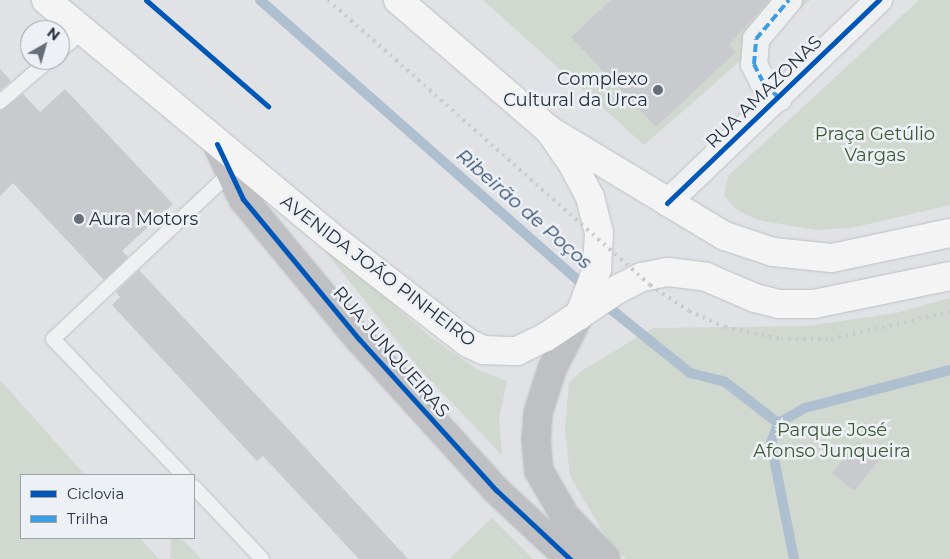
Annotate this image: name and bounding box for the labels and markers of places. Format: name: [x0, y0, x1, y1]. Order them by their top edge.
place label: Complexo Cultural da Urca: [503, 69, 648, 112]
marker: Complexo Cultural da Urca: [652, 84, 664, 96]
place label: Aura Motors: [89, 208, 198, 230]
marker: Aura Motors: [73, 213, 85, 225]

